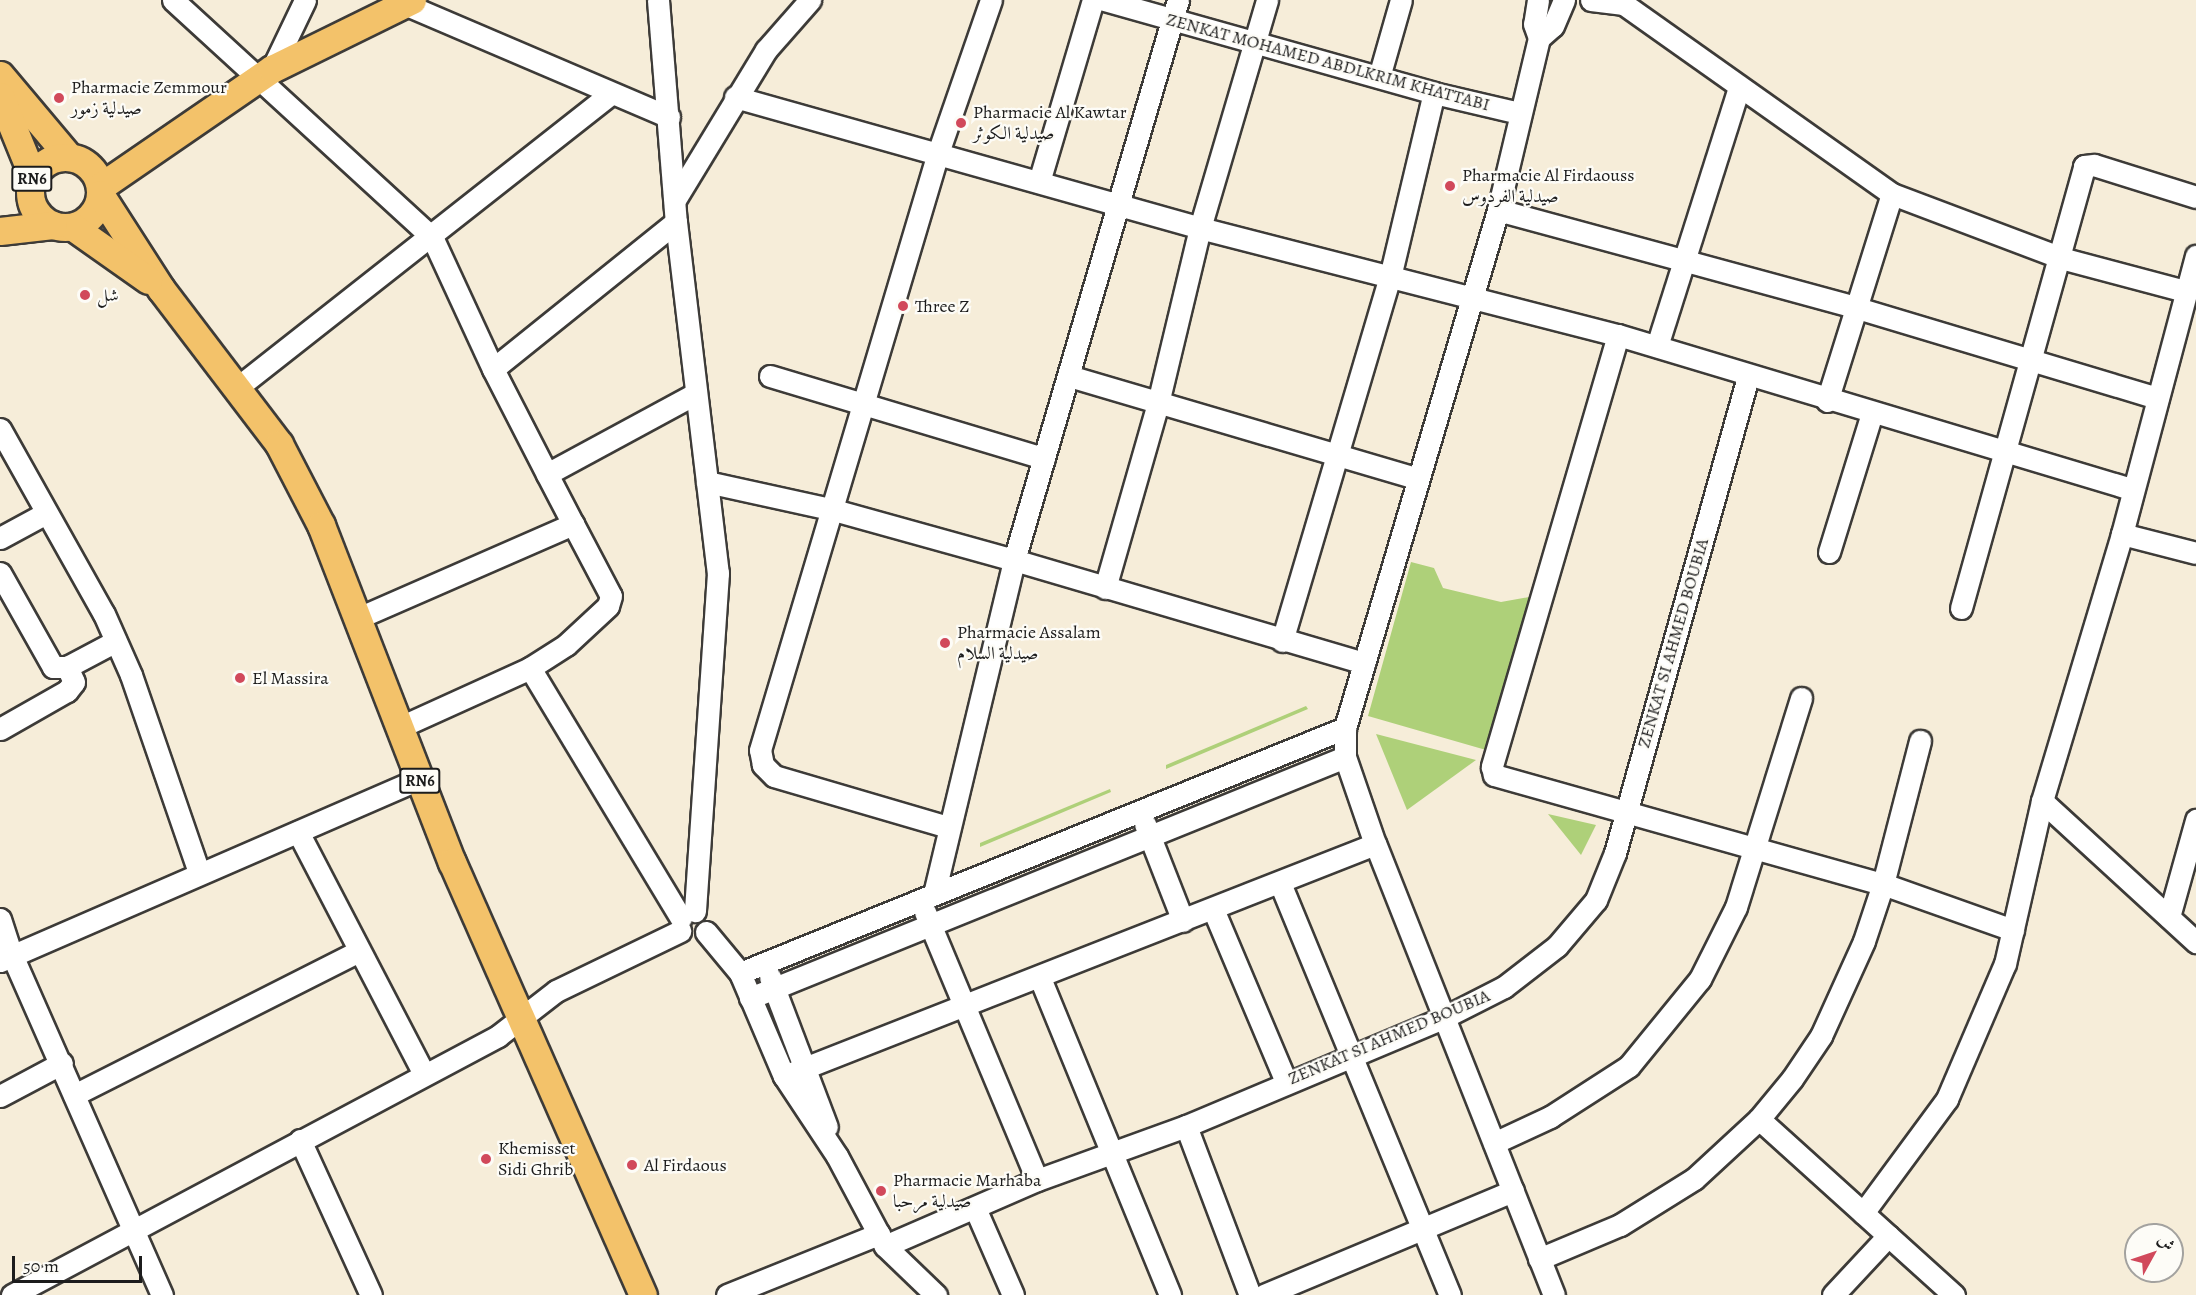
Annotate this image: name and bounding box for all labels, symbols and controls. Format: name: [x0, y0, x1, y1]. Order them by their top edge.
street label: ZENKAT MOHAMED ABDLKRIM KHATTABI: [1164, 8, 1492, 116]
place label: Pharmacie Zemmour صيدلية زمور: [71, 77, 227, 119]
marker: Pharmacie Zemmour صيدلية زمور: [52, 91, 66, 105]
place label: Pharmacie Al Kawtar صيدلية الكوثر: [973, 102, 1127, 144]
marker: Pharmacie Al Kawtar صيدلية الكوثر: [954, 116, 968, 130]
place label: Pharmacie Al Firdaouss صيدلية الفردوس: [1462, 165, 1634, 207]
road number: RN6: [11, 166, 53, 192]
marker: Pharmacie Al Firdaouss صيدلية الفردوس: [1443, 179, 1457, 193]
place label: شل: [97, 284, 119, 306]
marker: شل: [78, 288, 92, 302]
place label: Three Z: [915, 295, 969, 317]
marker: Three Z: [896, 299, 910, 313]
street label: ZENKAT SI AHMED BOUBIA: [1633, 536, 1713, 750]
place label: Pharmacie Assalam صيدلية السلام: [957, 622, 1101, 664]
marker: Pharmacie Assalam صيدلية السلام: [938, 636, 952, 650]
place label: El Massira: [252, 667, 329, 689]
marker: El Massira: [233, 671, 247, 685]
road number: RN6: [399, 768, 441, 794]
street label: ZENKAT SI AHMED BOUBIA: [1285, 985, 1493, 1089]
place label: Khemisset Sidi Ghrib: [498, 1138, 576, 1180]
marker: Khemisset Sidi Ghrib: [479, 1152, 493, 1166]
place label: Al Firdaous: [644, 1154, 727, 1176]
marker: Al Firdaous: [625, 1158, 639, 1172]
place label: Pharmacie Marhaba صيدلية مرحبا: [893, 1170, 1041, 1212]
marker: Pharmacie Marhaba صيدلية مرحبا: [874, 1184, 888, 1198]
north arrow: [2124, 1223, 2184, 1283]
text: ش: [2153, 1230, 2180, 1256]
scale bar: [15, 1244, 146, 1282]
text: 50 m: [23, 1254, 59, 1278]

